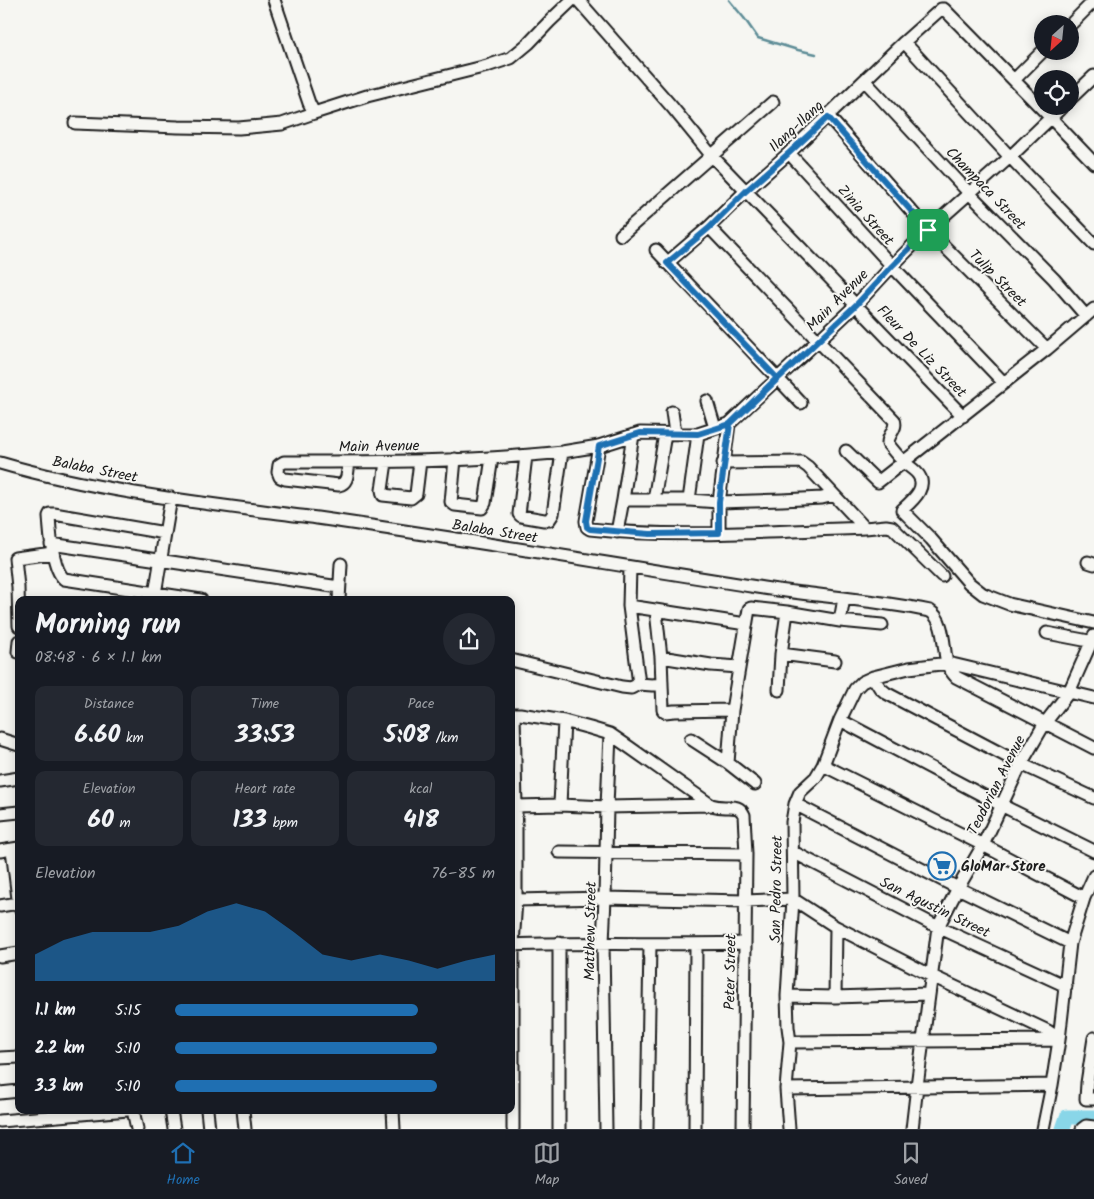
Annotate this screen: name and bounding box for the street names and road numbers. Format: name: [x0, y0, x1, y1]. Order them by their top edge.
street label: Ilang-Ilang: [764, 95, 830, 159]
street label: Champaca Street: [939, 142, 1032, 236]
street label: Zinia Street: [831, 180, 900, 252]
street label: Tulip Street: [963, 244, 1032, 313]
street label: Main Avenue: [801, 264, 875, 338]
street label: Fleur De Liz Street: [871, 300, 972, 404]
street label: Main Avenue: [339, 434, 420, 460]
street label: Balaba Street: [50, 450, 140, 490]
street label: Balaba Street: [450, 513, 540, 551]
street label: Teodorian Avenue: [961, 731, 1033, 840]
street label: San Pedro Street: [764, 835, 790, 943]
street label: San Agustin Street: [875, 871, 994, 945]
street label: Matthew Street: [578, 881, 604, 981]
street label: Peter Street: [718, 933, 744, 1010]

